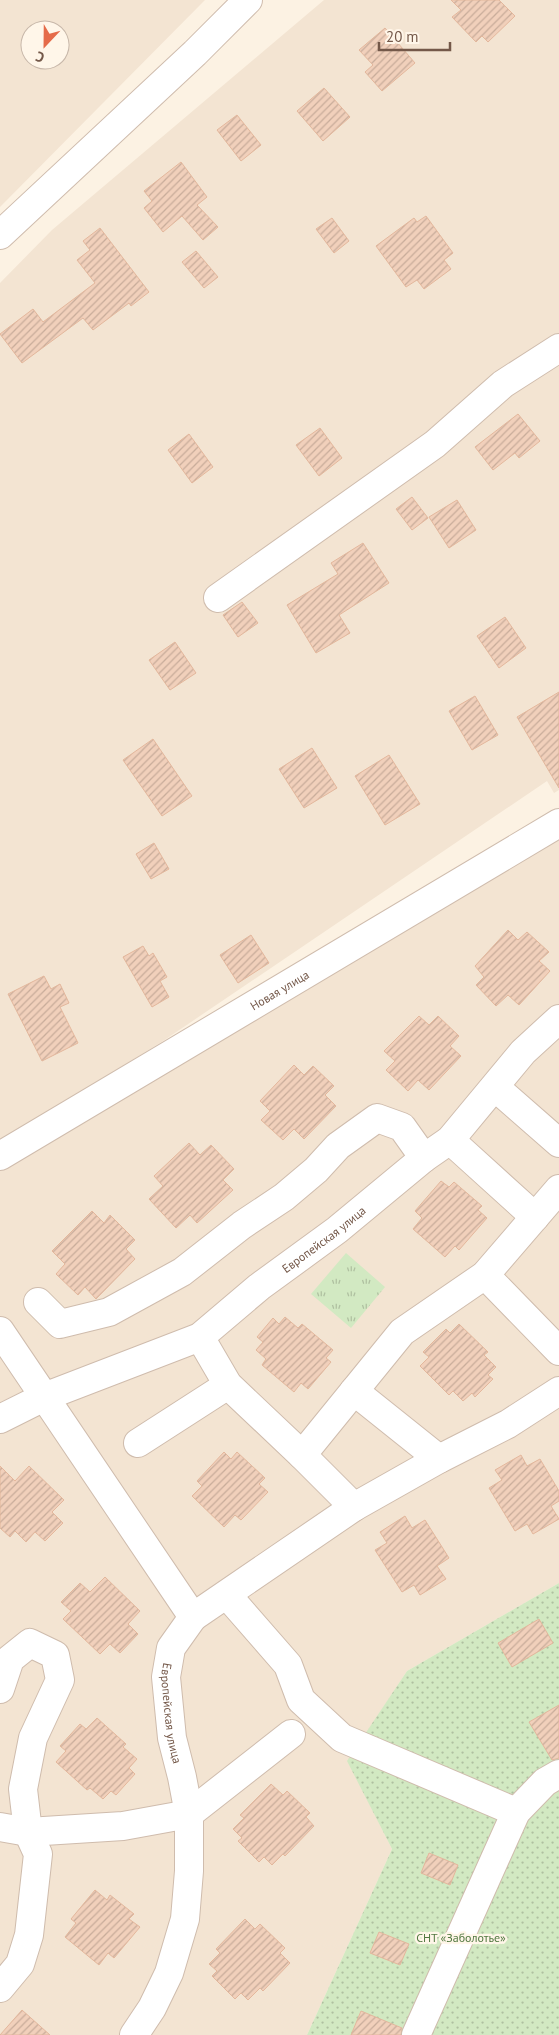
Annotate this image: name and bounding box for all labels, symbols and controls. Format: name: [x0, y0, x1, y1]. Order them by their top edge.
north arrow: [20, 20, 70, 70]
scale bar: [379, 20, 450, 52]
text: 20 m: [386, 27, 419, 46]
text: С: [33, 47, 47, 67]
street label: Новая улица: [247, 966, 311, 1013]
street label: Европейская улица: [279, 1202, 368, 1275]
street label: Европейская улица: [158, 1662, 186, 1765]
park label: СНТ «Заболотье»: [416, 1930, 506, 1945]

